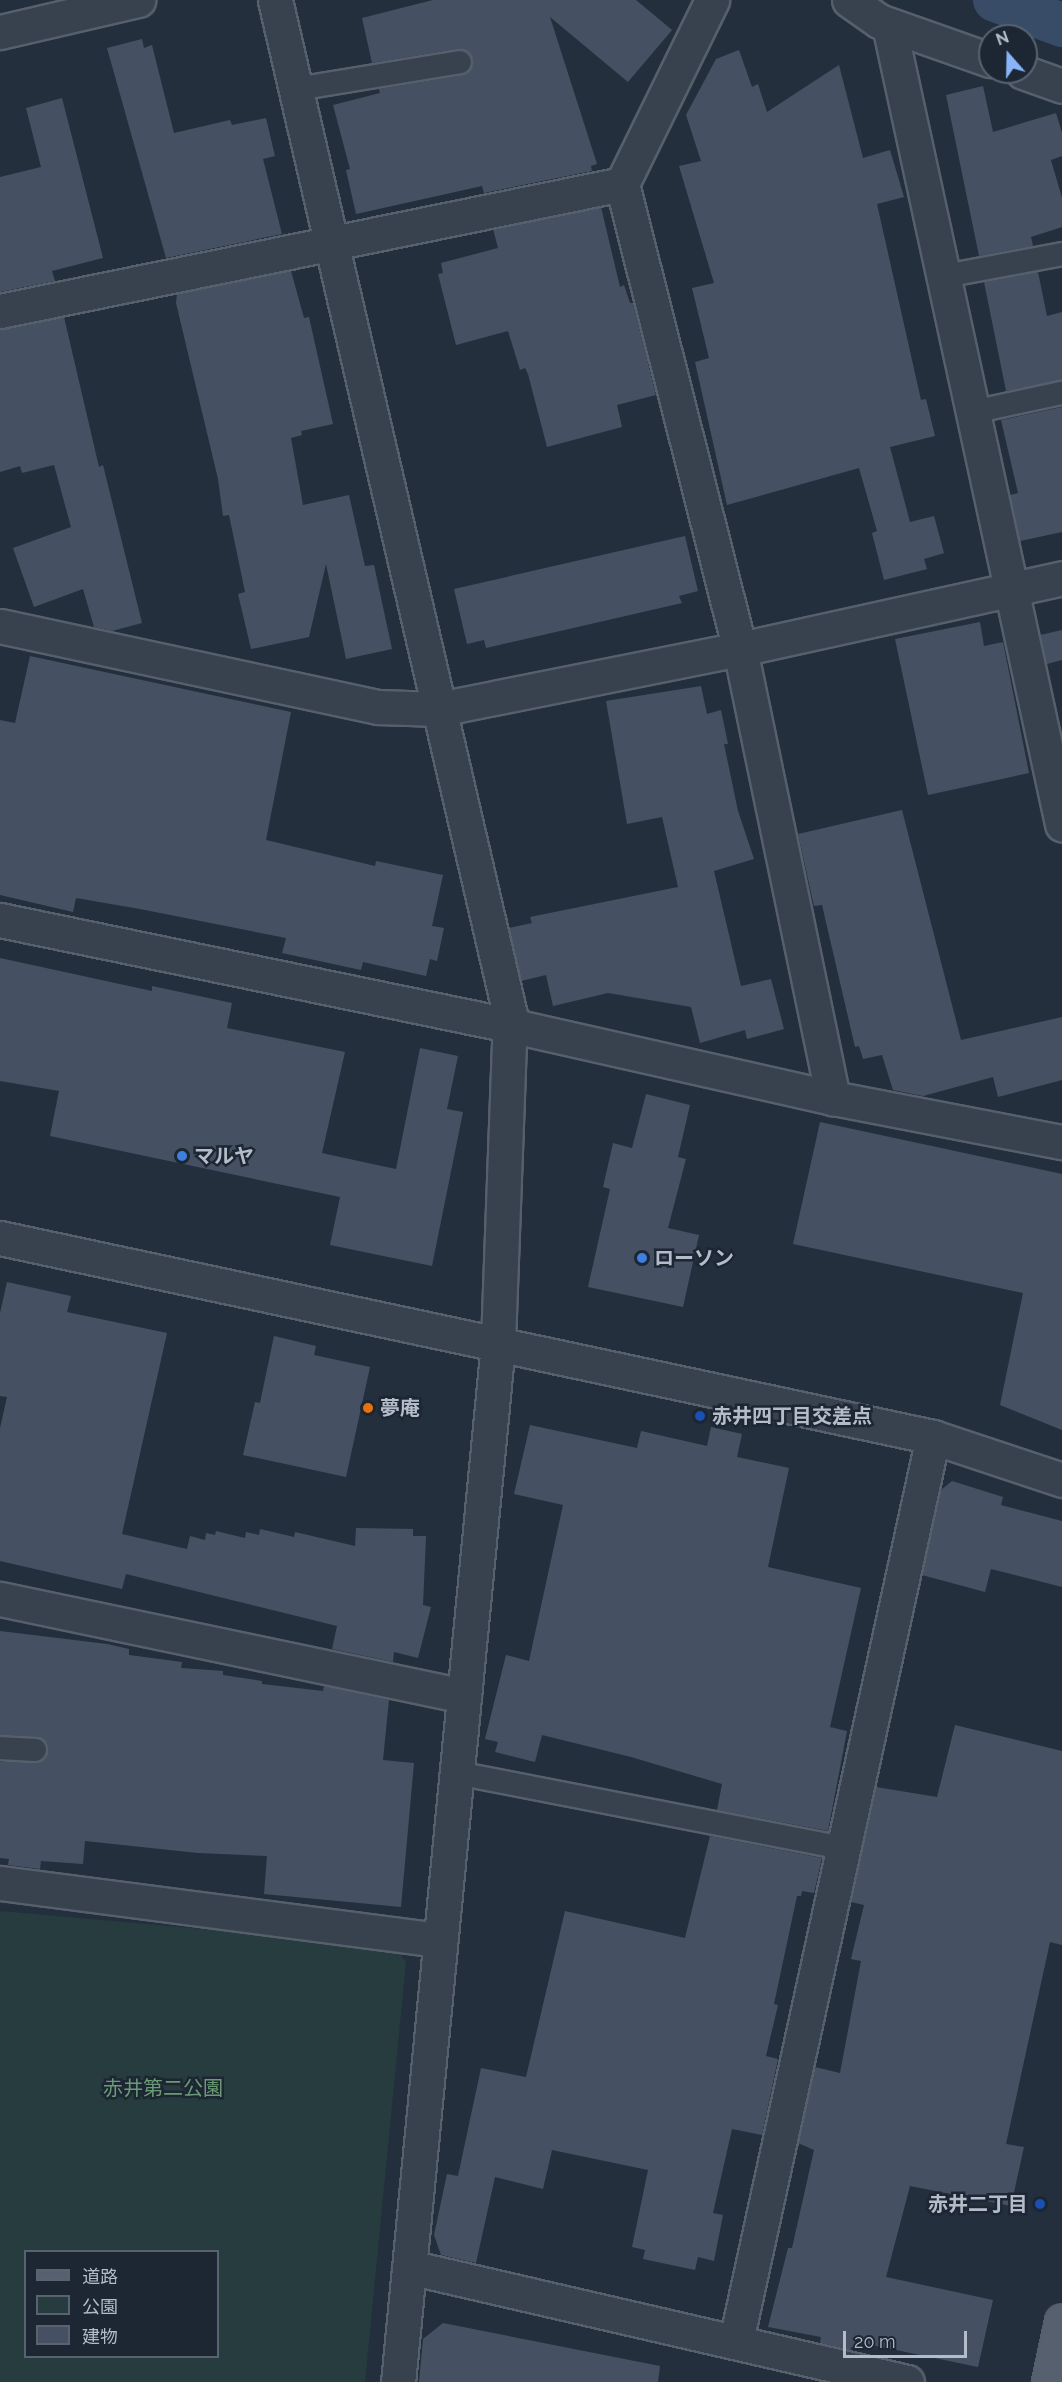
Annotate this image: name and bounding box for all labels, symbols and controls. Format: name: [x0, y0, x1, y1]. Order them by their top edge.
north arrow: [978, 24, 1038, 84]
text: N: [993, 27, 1011, 50]
place label: マルヤ: [194, 1144, 254, 1168]
marker: マルヤ: [175, 1149, 189, 1163]
place label: ローソン: [654, 1246, 734, 1270]
marker: ローソン: [635, 1251, 649, 1265]
place label: 夢庵: [380, 1396, 420, 1420]
marker: 夢庵: [361, 1401, 375, 1415]
place label: 赤井四丁目交差点: [712, 1404, 872, 1428]
marker: 赤井四丁目交差点: [693, 1409, 707, 1423]
park label: 赤井第二公園: [103, 2076, 223, 2100]
place label: 赤井二丁目: [928, 2192, 1028, 2216]
marker: 赤井二丁目: [1033, 2197, 1047, 2211]
legend: [24, 2250, 219, 2358]
text: 道路: [82, 2266, 118, 2287]
text: 公園: [82, 2296, 118, 2317]
scale bar: [846, 2319, 970, 2357]
text: 建物: [82, 2326, 118, 2347]
text: 20 m: [854, 2331, 896, 2352]

